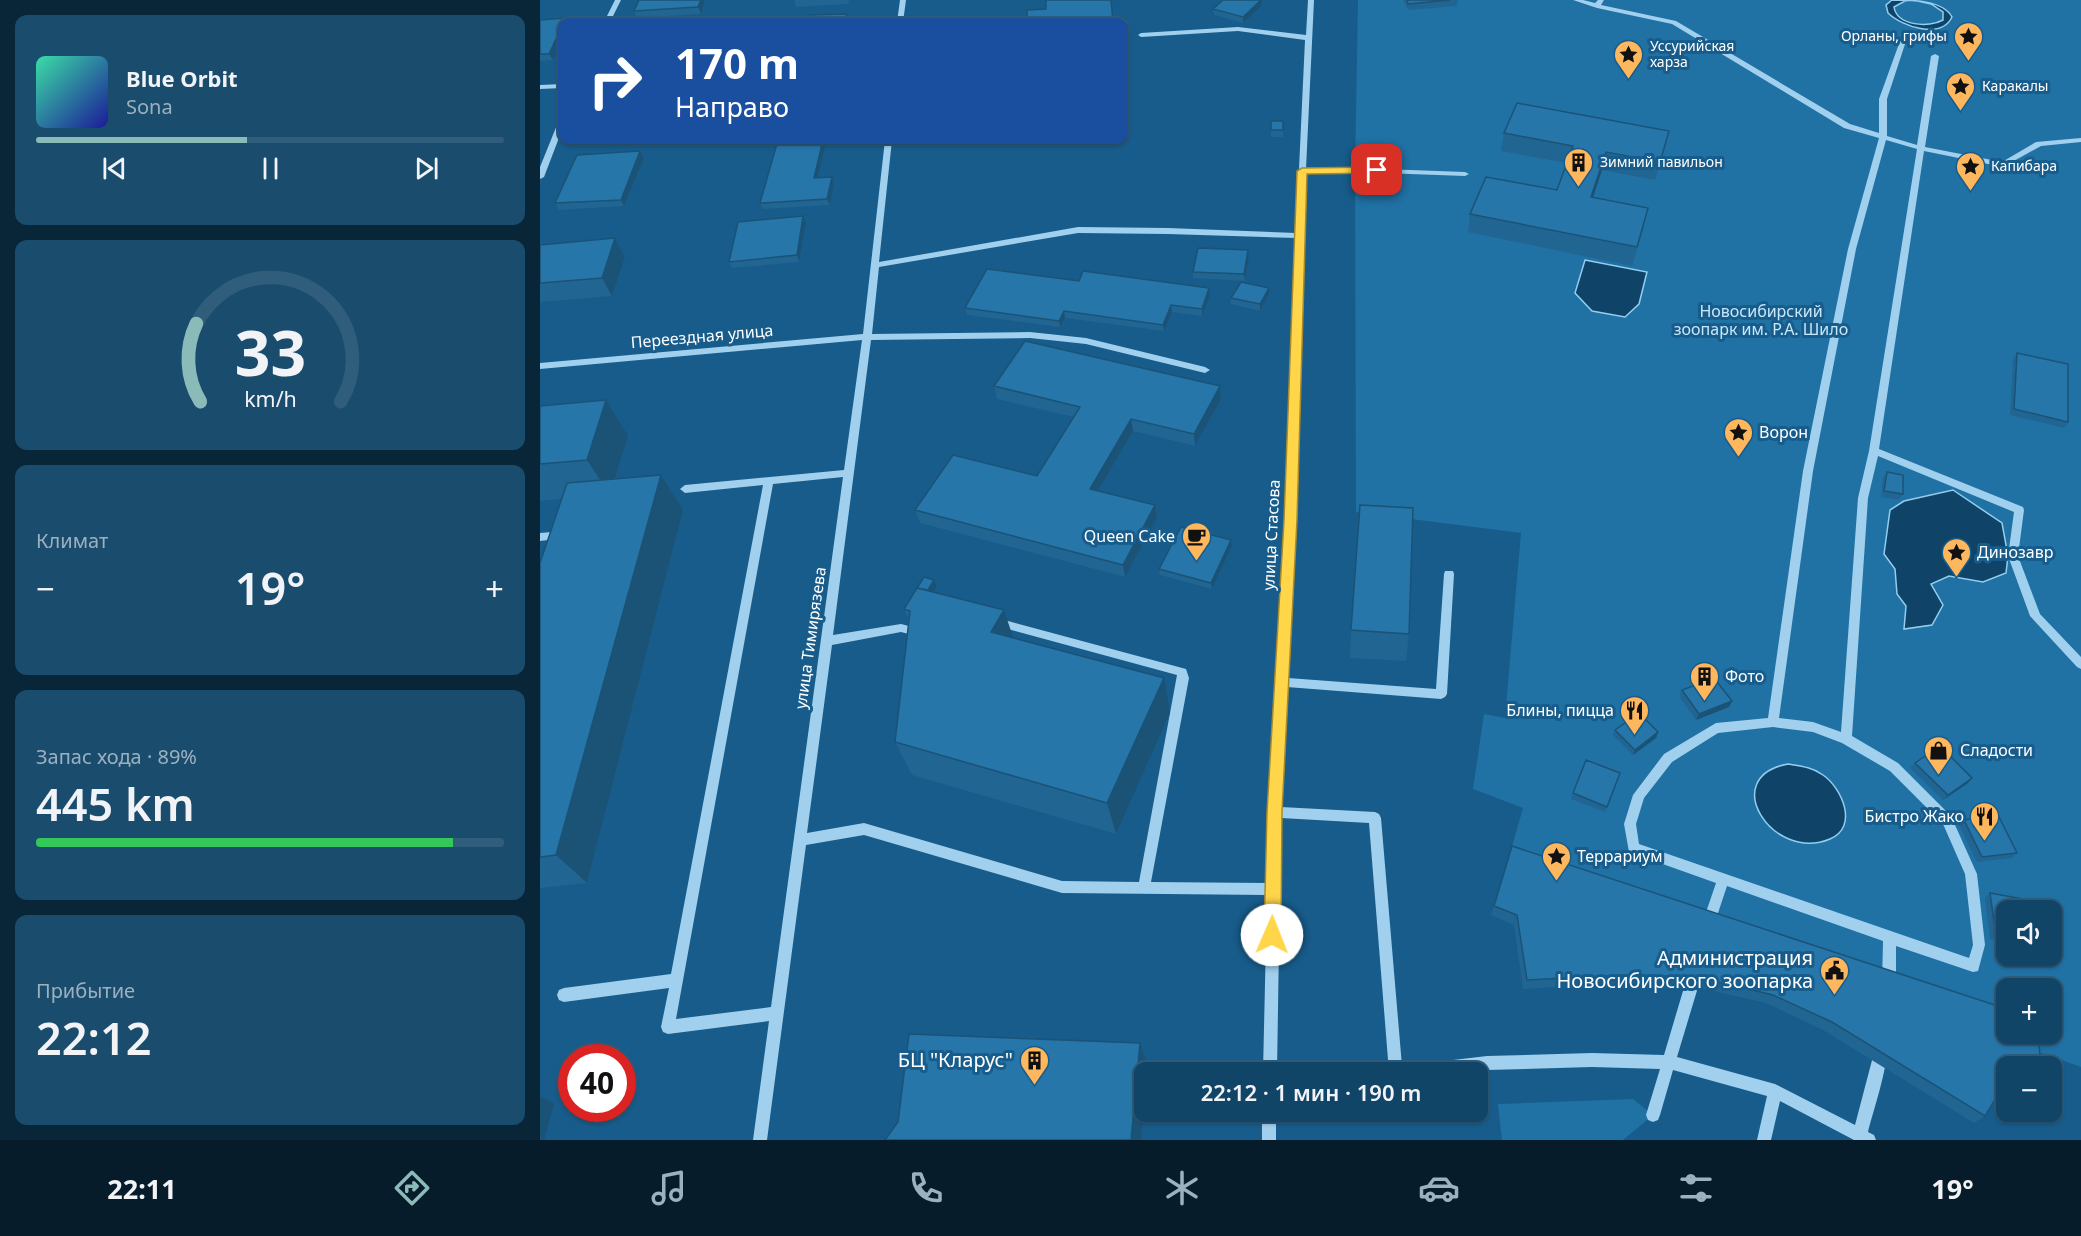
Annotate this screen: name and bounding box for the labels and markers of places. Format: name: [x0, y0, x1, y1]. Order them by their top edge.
place icon: Орланы, грифы: [1952, 20, 1984, 62]
place label: Орланы, грифы: [1841, 26, 1947, 45]
place label: Уссурийская харза: [1650, 36, 1734, 71]
place icon: Уссурийская харза: [1613, 38, 1645, 80]
place icon: Каракалы: [1945, 70, 1977, 112]
place label: Каракалы: [1982, 76, 2048, 95]
pin: [1351, 144, 1402, 195]
building icon: Зимний павильон: [1563, 146, 1595, 188]
place icon: Капибара: [1954, 150, 1986, 192]
place label: Зимний павильон: [1600, 152, 1723, 171]
place label: Капибара: [1991, 156, 2057, 175]
place icon: Ворон: [1722, 416, 1754, 458]
place label: Ворон: [1759, 421, 1808, 443]
cafe icon: Queen Cake: [1180, 520, 1212, 562]
place label: Queen Cake: [1084, 525, 1175, 547]
place icon: Динозавр: [1940, 536, 1972, 578]
place label: Динозавр: [1977, 541, 2053, 563]
building icon: Фото: [1688, 660, 1720, 702]
place label: Фото: [1725, 665, 1764, 687]
restaurant icon: Блины, пицца: [1619, 694, 1651, 736]
place label: Блины, пицца: [1506, 699, 1614, 721]
shop icon: Сладости: [1923, 734, 1955, 776]
place label: Сладости: [1960, 739, 2033, 761]
restaurant icon: Бистро Жако: [1969, 800, 2001, 842]
place label: Бистро Жако: [1865, 805, 1964, 827]
place icon: Террариум: [1540, 840, 1572, 882]
place label: Террариум: [1577, 845, 1663, 867]
place label: Администрация Новосибирского зоопарка: [1556, 944, 1813, 994]
public building icon: Администрация Новосибирского зоопарка: [1818, 954, 1850, 996]
building icon: БЦ "Кларус": [1018, 1044, 1050, 1086]
place label: БЦ "Кларус": [898, 1046, 1013, 1073]

